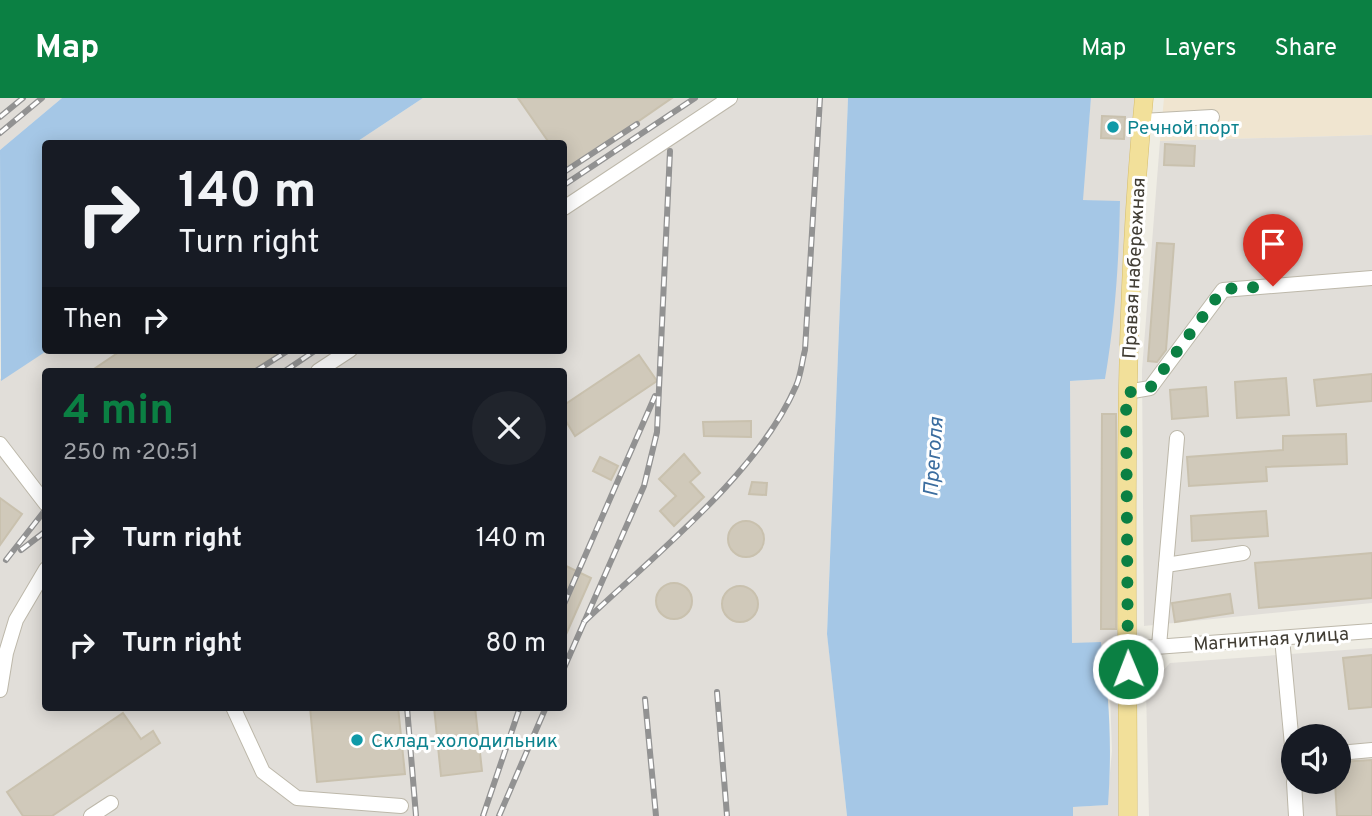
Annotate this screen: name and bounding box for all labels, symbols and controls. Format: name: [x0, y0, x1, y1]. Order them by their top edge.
text: Map: [35, 28, 99, 70]
text: Map: [1081, 34, 1126, 64]
text: Layers: [1164, 34, 1236, 64]
text: Share: [1274, 34, 1337, 64]
place label: Речной порт: [1127, 117, 1240, 141]
marker: Речной порт: [1105, 119, 1121, 135]
text: 140 m: [178, 163, 317, 225]
icon: right: [63, 168, 154, 259]
street label: Правая набережная: [1118, 177, 1152, 359]
pin: [1243, 214, 1303, 286]
text: Turn right: [178, 224, 320, 264]
icon: arrive: [1254, 225, 1292, 263]
icon: right: [136, 301, 174, 339]
text: Then: [63, 304, 122, 337]
text: 4 min: [63, 386, 174, 439]
button: close: [472, 391, 546, 465]
water label: Преголя: [918, 415, 951, 498]
text: 250 m · 20:51: [63, 439, 199, 468]
icon: right: [63, 521, 101, 559]
text: Turn right: [122, 523, 242, 556]
text: 140 m: [476, 523, 546, 556]
street label: Магнитная улица: [1193, 623, 1350, 657]
icon: right: [63, 626, 101, 664]
text: Turn right: [122, 628, 242, 661]
text: 80 m: [486, 628, 546, 661]
position arrow: [1091, 632, 1165, 706]
map controls: [1281, 724, 1351, 794]
button: sound: [1281, 724, 1351, 794]
place label: Склад-холодильник: [371, 730, 558, 754]
marker: Склад-холодильник: [349, 732, 365, 748]

